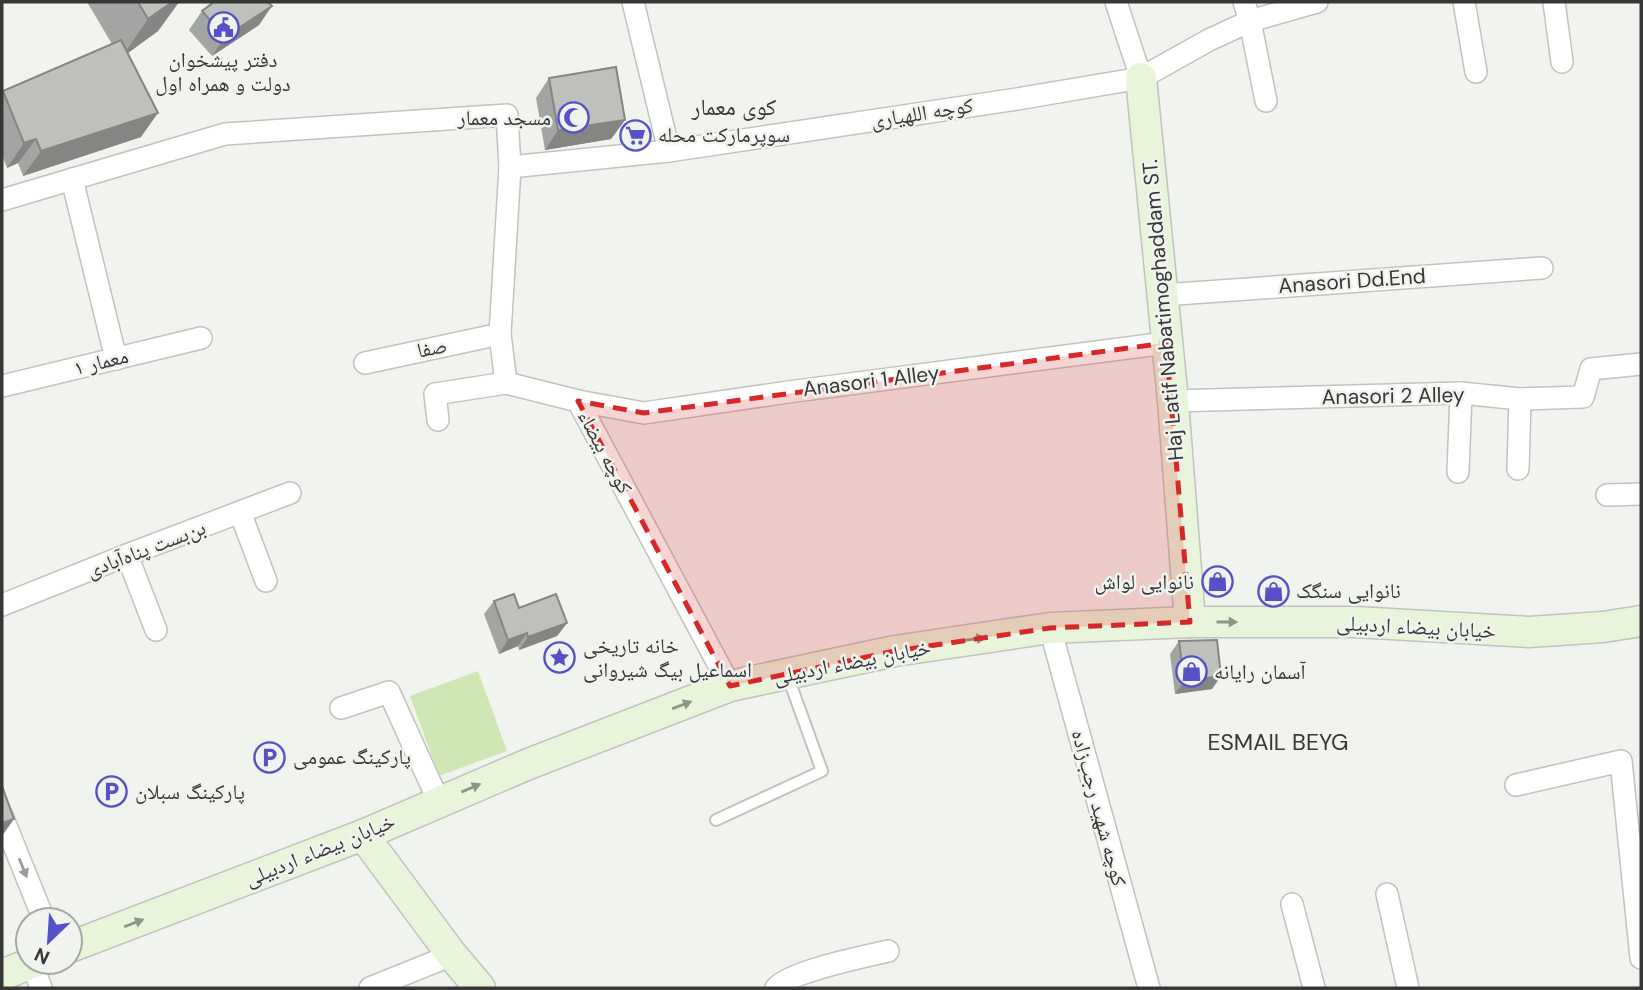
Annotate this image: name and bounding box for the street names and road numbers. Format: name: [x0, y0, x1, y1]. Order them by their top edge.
street label: کوچه اللهیاری: [869, 91, 976, 135]
street label: Haj Latif Nabatimoghaddam ST.: [1136, 158, 1190, 462]
street label: Anasori Dd.End: [1277, 262, 1427, 300]
street label: صفا: [414, 331, 450, 365]
street label: معمار ۱: [71, 342, 131, 382]
street label: Anasori 1 Alley: [801, 359, 941, 403]
street label: Anasori 2 Alley: [1321, 381, 1465, 411]
street label: کوچه بیضاء: [571, 405, 639, 499]
street label: بن‌بست پناه‌آبادی: [82, 513, 210, 585]
street label: خیابان بیضاء اردبیلی: [1336, 609, 1496, 645]
street label: خیابان بیضاء اردبیلی: [771, 633, 933, 691]
street label: کوچه شهید رجب‌زاده: [1065, 727, 1133, 890]
street label: خیابان بیضاء اردبیلی: [241, 807, 399, 893]

